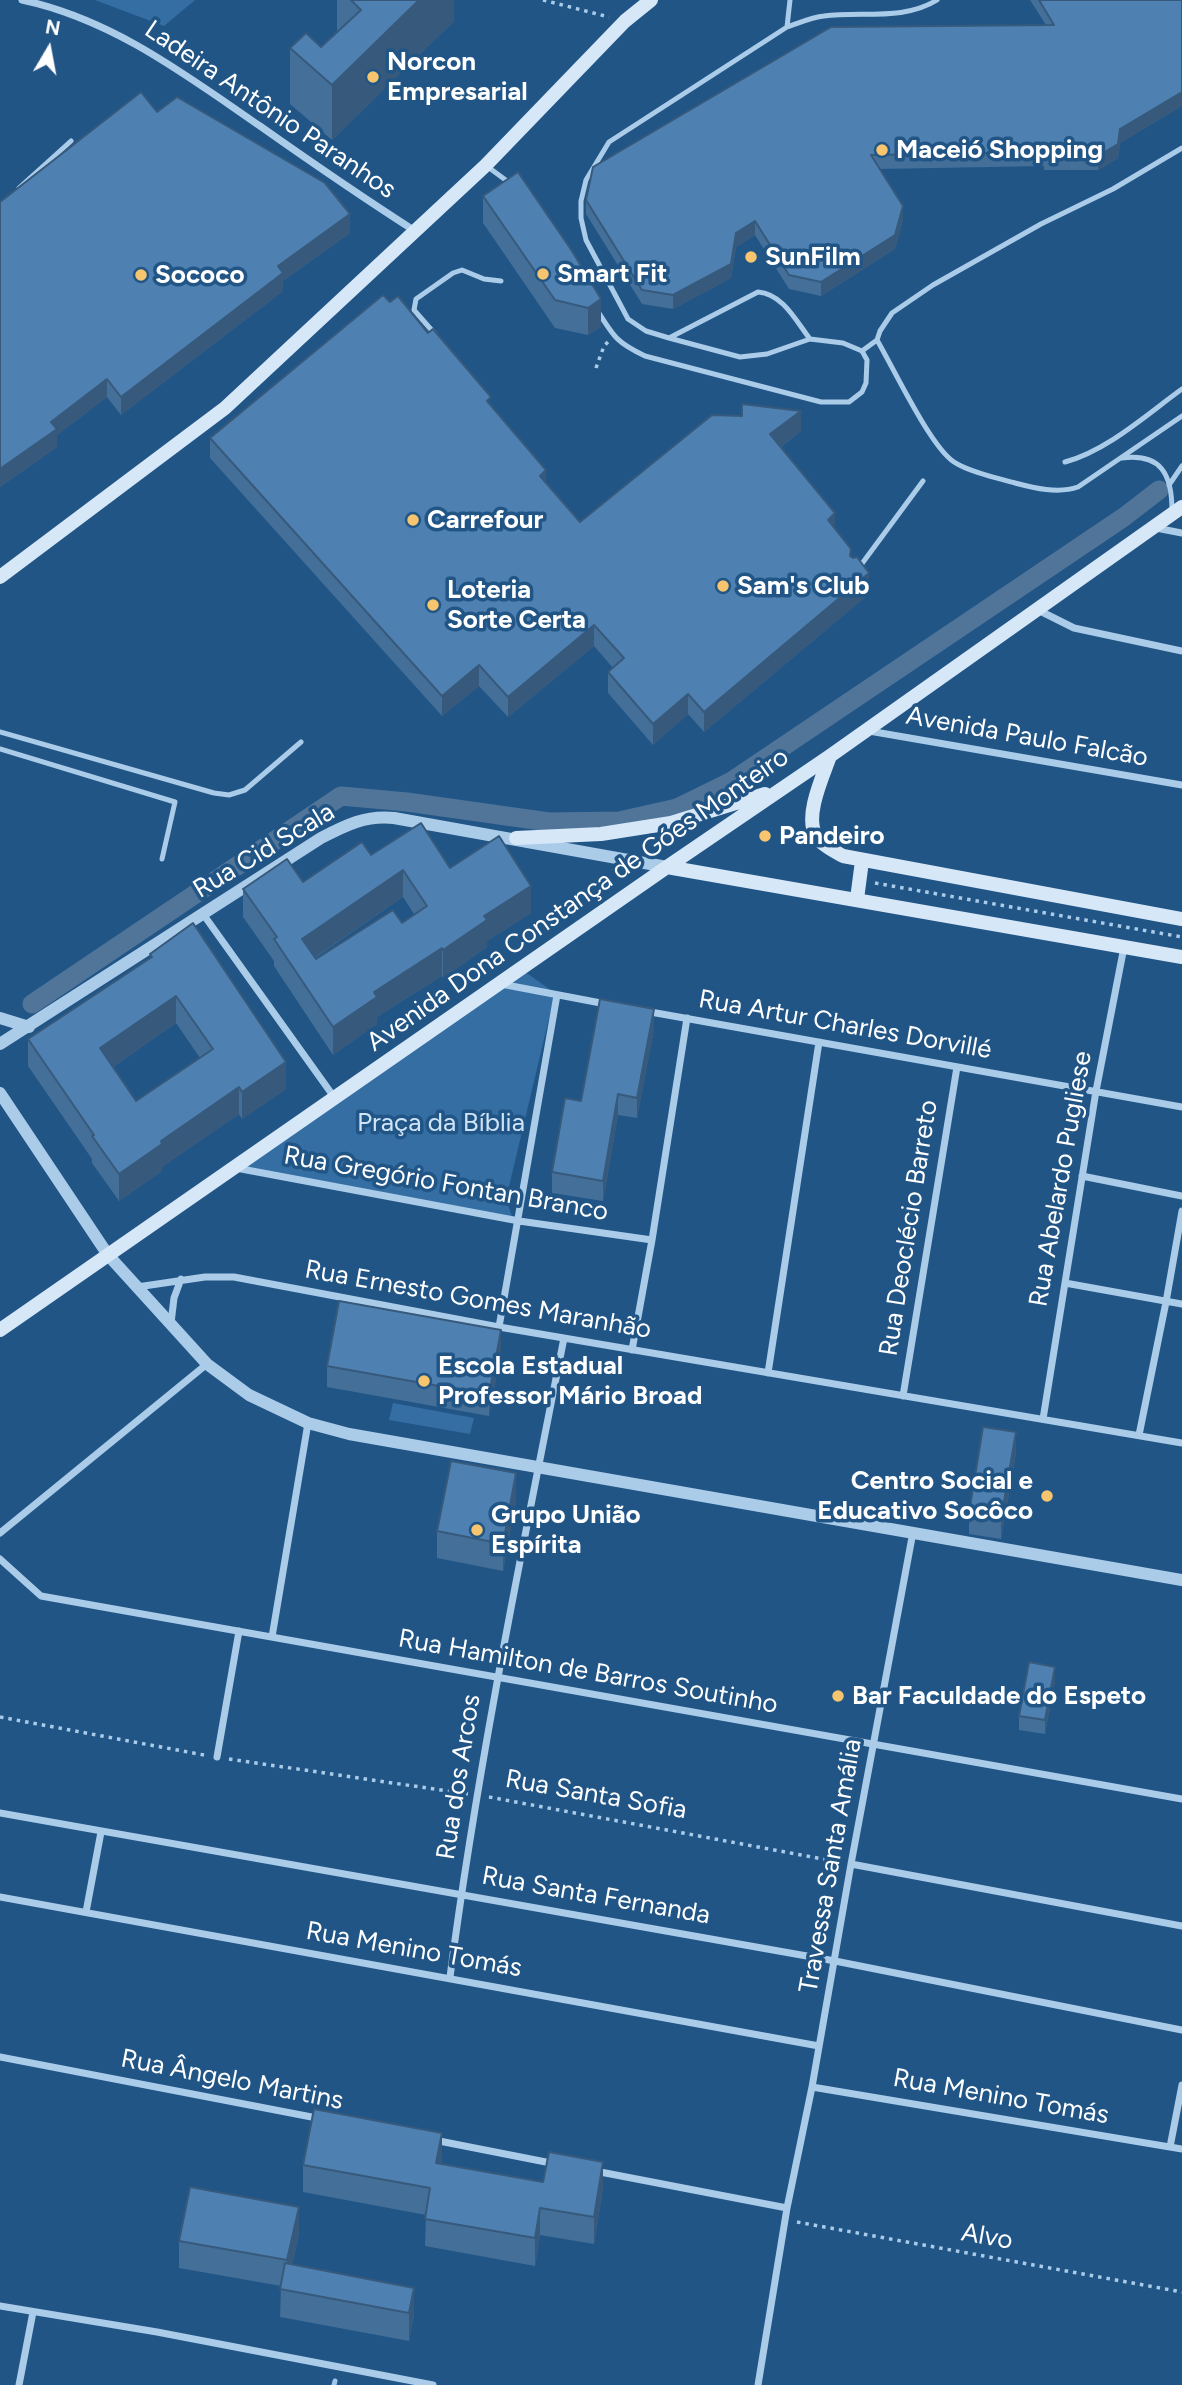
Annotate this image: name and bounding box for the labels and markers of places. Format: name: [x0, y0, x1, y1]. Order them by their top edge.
place label: Norcon Empresarial: [387, 46, 528, 108]
marker: Norcon Empresarial: [365, 69, 381, 85]
place label: Maceió Shopping: [896, 134, 1103, 166]
marker: Maceió Shopping: [874, 142, 890, 158]
place label: SunFilm: [765, 241, 861, 273]
marker: SunFilm: [743, 249, 759, 265]
place label: Smart Fit: [557, 258, 667, 290]
place label: Sococo: [155, 259, 244, 291]
marker: Smart Fit: [535, 266, 551, 282]
marker: Sococo: [133, 267, 149, 283]
place label: Carrefour: [427, 504, 543, 536]
marker: Carrefour: [405, 512, 421, 528]
place label: Sam's Club: [737, 570, 869, 602]
place label: Loteria Sorte Certa: [447, 574, 586, 636]
marker: Sam's Club: [715, 578, 731, 594]
marker: Loteria Sorte Certa: [425, 597, 441, 613]
place label: Pandeiro: [779, 820, 885, 852]
marker: Pandeiro: [757, 828, 773, 844]
place label: Escola Estadual Professor Mário Broad: [438, 1350, 702, 1412]
marker: Escola Estadual Professor Mário Broad: [416, 1373, 432, 1389]
place label: Centro Social e Educativo Socôco: [817, 1465, 1033, 1526]
marker: Centro Social e Educativo Socôco: [1039, 1488, 1055, 1504]
place label: Grupo União Espírita: [491, 1499, 641, 1560]
marker: Grupo União Espírita: [469, 1522, 485, 1538]
place label: Bar Faculdade do Espeto: [852, 1680, 1146, 1712]
marker: Bar Faculdade do Espeto: [830, 1688, 846, 1704]

